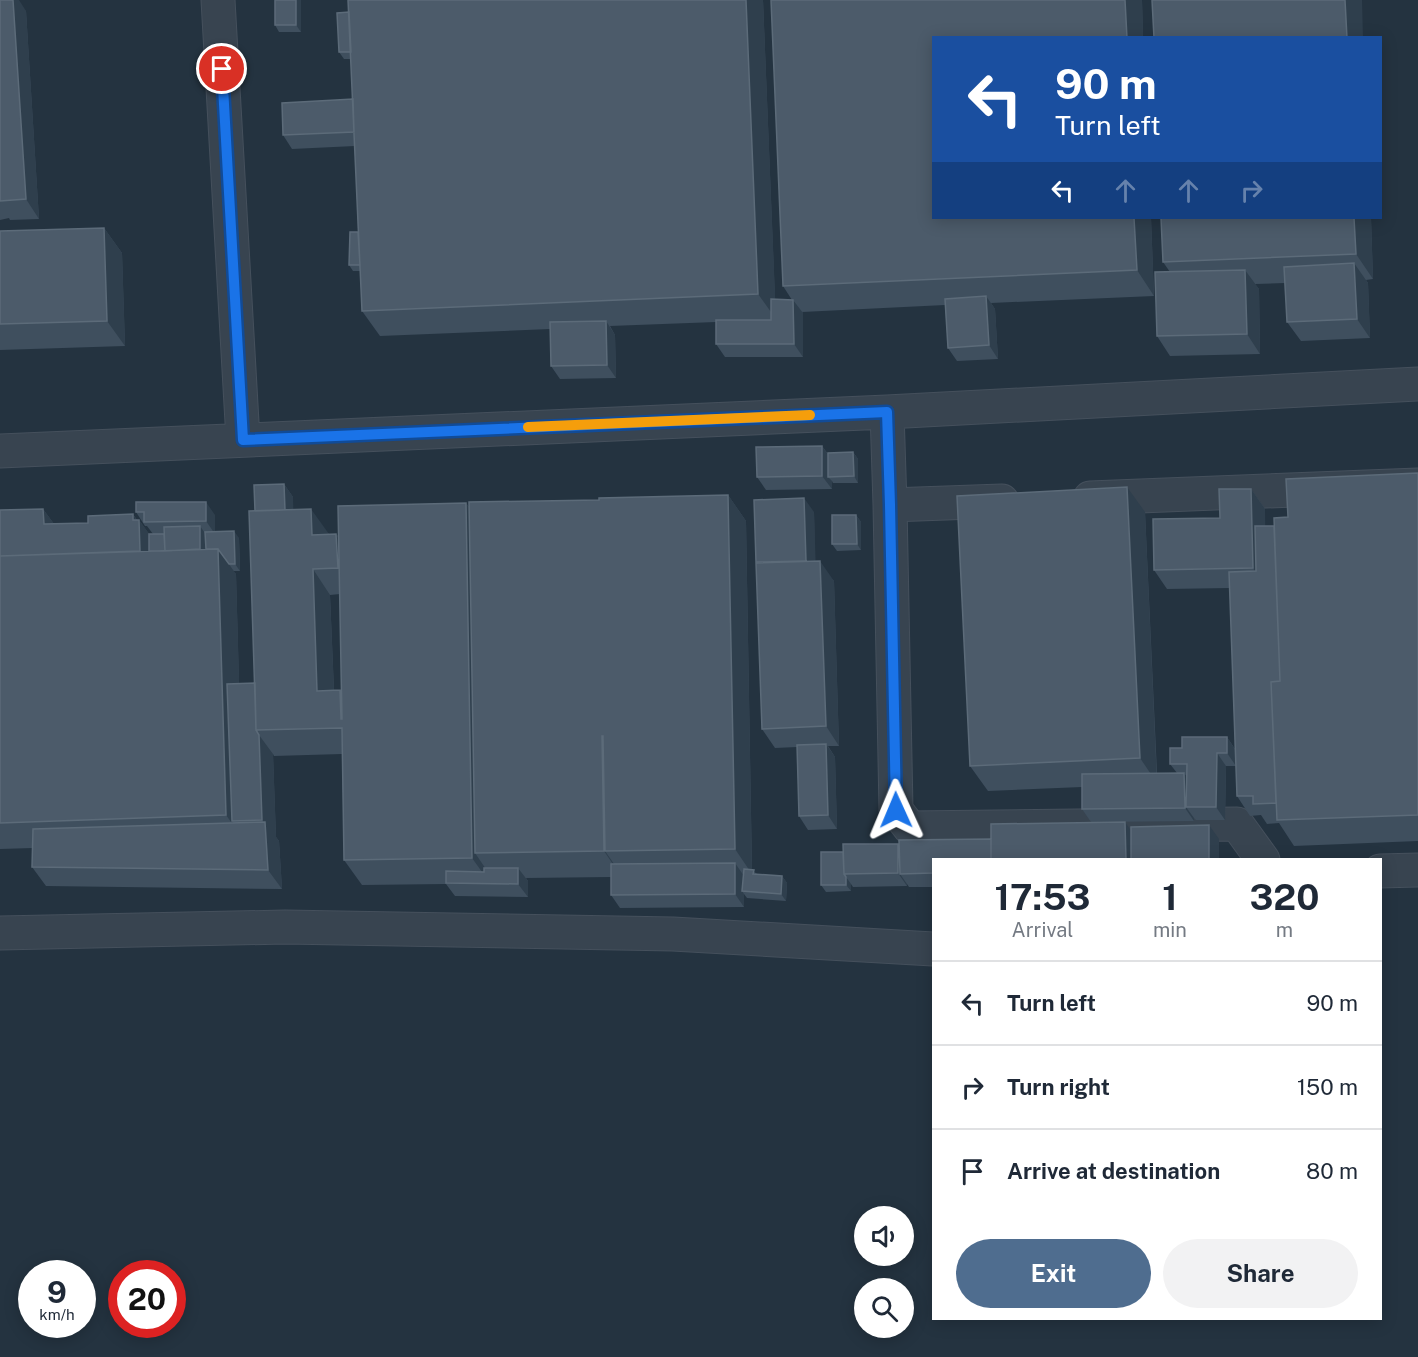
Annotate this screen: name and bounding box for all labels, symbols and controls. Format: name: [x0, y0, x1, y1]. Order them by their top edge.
pin: [196, 43, 247, 94]
icon: arrive: [205, 52, 238, 85]
text: 90 m: [1055, 59, 1157, 108]
icon: left: [956, 60, 1034, 138]
text: Turn left: [1055, 109, 1161, 141]
icon: left: [1046, 174, 1079, 207]
icon: ahead: [1109, 174, 1142, 207]
icon: ahead: [1172, 174, 1205, 207]
icon: right: [1235, 174, 1268, 207]
position arrow: [864, 778, 928, 842]
text: 17:53: [995, 876, 1090, 918]
text: 1: [1162, 876, 1178, 918]
text: 320: [1249, 876, 1319, 918]
text: Arrival: [1012, 918, 1073, 942]
text: min: [1153, 918, 1187, 942]
text: m: [1276, 918, 1293, 942]
icon: left: [956, 987, 989, 1020]
text: Turn left: [1007, 990, 1096, 1016]
text: 90 m: [1307, 990, 1358, 1016]
icon: right: [956, 1071, 989, 1104]
text: Turn right: [1007, 1074, 1110, 1100]
text: 150 m: [1297, 1074, 1358, 1100]
icon: arrive: [956, 1155, 989, 1188]
text: Arrive at destination: [1007, 1158, 1220, 1184]
text: 80 m: [1306, 1158, 1358, 1184]
map controls: [854, 1206, 914, 1338]
button: sound: [854, 1206, 914, 1266]
button: Exit: [956, 1239, 1151, 1308]
button: Share: [1163, 1239, 1358, 1308]
speed limit sign: 20: [108, 1260, 186, 1338]
text: 9: [47, 1274, 67, 1310]
button: search: [854, 1278, 914, 1338]
text: km/h: [39, 1306, 75, 1323]

